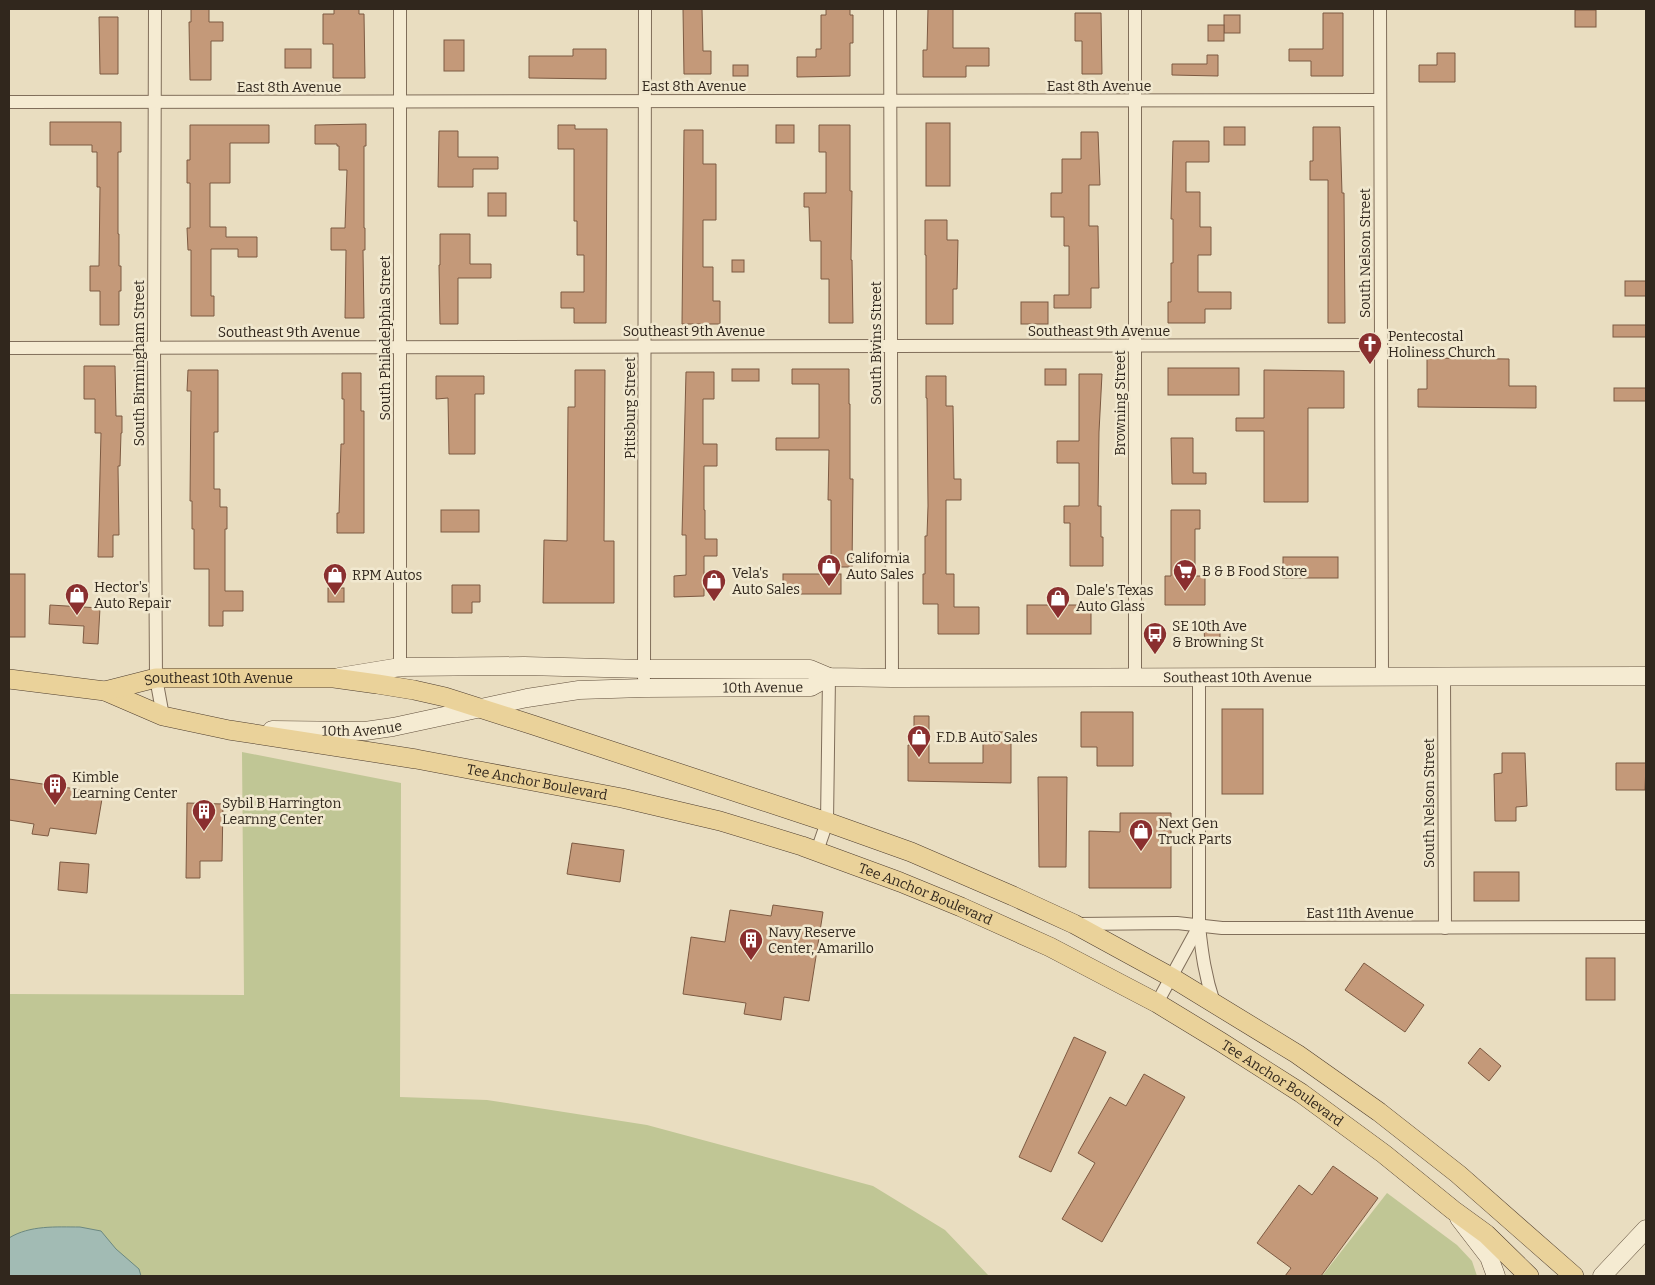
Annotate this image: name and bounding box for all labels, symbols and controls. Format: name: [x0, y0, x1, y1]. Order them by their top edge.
street label: East 8th Avenue: [642, 78, 746, 95]
street label: East 8th Avenue: [1047, 78, 1151, 95]
street label: East 8th Avenue: [237, 79, 341, 96]
street label: South Nelson Street: [1357, 188, 1374, 318]
street label: South Philadelphia Street: [377, 256, 394, 420]
street label: South Birmingham Street: [131, 280, 148, 446]
street label: South Bivins Street: [868, 281, 885, 405]
street label: Southeast 9th Avenue: [623, 323, 765, 340]
street label: Southeast 9th Avenue: [1028, 323, 1170, 340]
street label: Southeast 9th Avenue: [218, 324, 360, 341]
place label: Pentecostal Holiness Church: [1388, 328, 1496, 361]
church icon: Pentecostal Holiness Church: [1357, 331, 1383, 365]
street label: Browning Street: [1112, 350, 1129, 456]
street label: Pittsburg Street: [622, 357, 639, 459]
place label: California Auto Sales: [846, 550, 914, 583]
shop icon: California Auto Sales: [816, 553, 842, 587]
supermarket icon: B & B Food Store: [1172, 558, 1198, 592]
shop icon: RPM Autos: [322, 562, 348, 596]
place label: B & B Food Store: [1202, 563, 1307, 580]
place label: Vela's Auto Sales: [732, 565, 800, 598]
place label: RPM Autos: [352, 567, 422, 584]
shop icon: Vela's Auto Sales: [701, 568, 727, 602]
place label: Hector's Auto Repair: [94, 579, 171, 612]
shop icon: Hector's Auto Repair: [64, 582, 90, 616]
place label: Dale's Texas Auto Glass: [1076, 582, 1154, 615]
shop icon: Dale's Texas Auto Glass: [1045, 585, 1071, 619]
place label: SE 10th Ave & Browning St: [1172, 618, 1264, 651]
bus stop icon: SE 10th Ave & Browning St: [1142, 621, 1168, 655]
street label: Southeast 10th Avenue: [1163, 669, 1312, 686]
street label: Southeast 10th Avenue: [142, 670, 293, 690]
street label: 10th Avenue: [723, 679, 803, 697]
street label: 10th Avenue: [322, 717, 404, 740]
shop icon: F.D.B Auto Sales: [906, 724, 932, 758]
place label: F.D.B Auto Sales: [936, 729, 1038, 746]
street label: South Nelson Street: [1421, 738, 1438, 868]
street label: Tee Anchor Boulevard: [465, 761, 609, 804]
place label: Kimble Learning Center: [72, 769, 177, 802]
building icon: Kimble Learning Center: [42, 772, 68, 806]
place label: Sybil B Harrington Learnng Center: [222, 795, 341, 828]
building icon: Sybil B Harrington Learnng Center: [191, 798, 217, 832]
place label: Next Gen Truck Parts: [1158, 815, 1232, 848]
shop icon: Next Gen Truck Parts: [1128, 818, 1154, 852]
street label: Tee Anchor Boulevard: [856, 859, 995, 929]
street label: East 11th Avenue: [1306, 905, 1414, 922]
place label: Navy Reserve Center, Amarillo: [768, 924, 874, 957]
building icon: Navy Reserve Center, Amarillo: [738, 927, 764, 961]
street label: Tee Anchor Boulevard: [1218, 1036, 1346, 1130]

